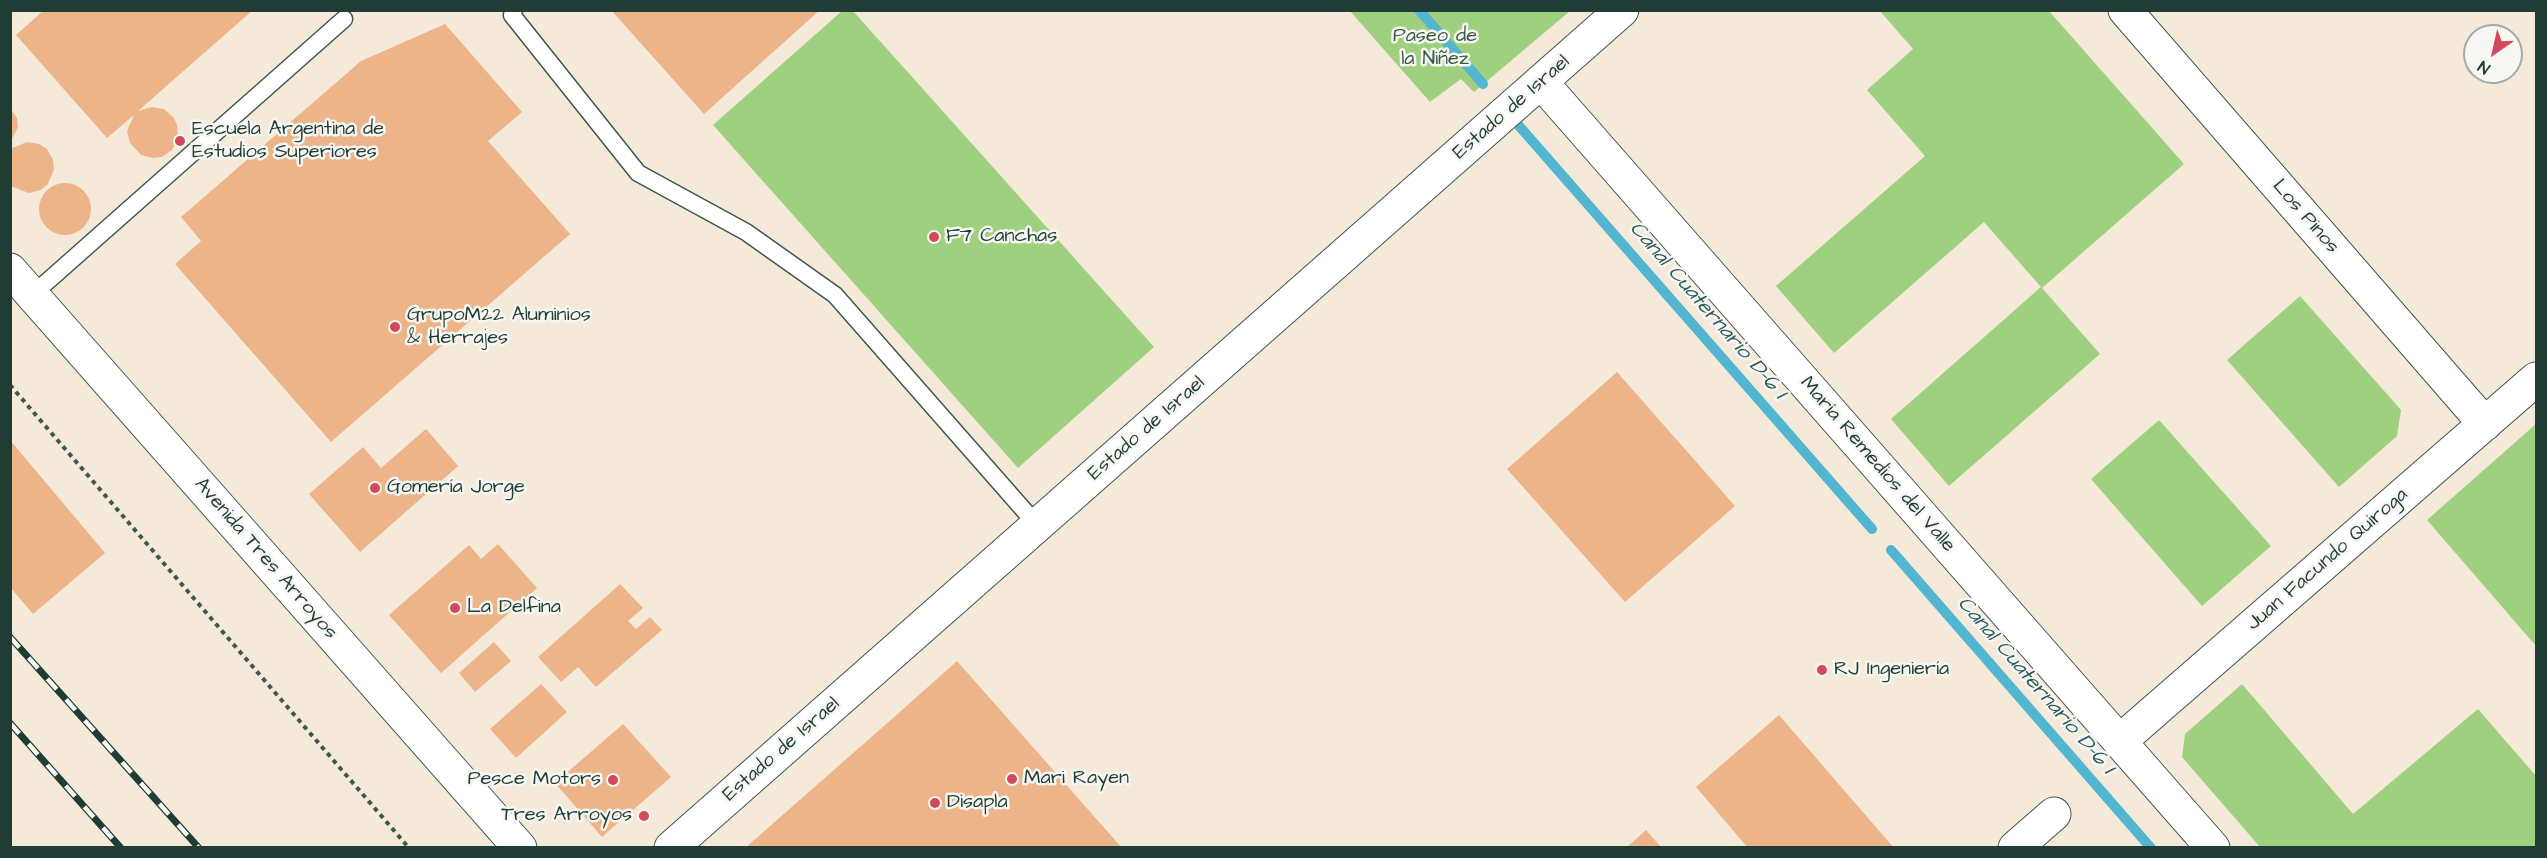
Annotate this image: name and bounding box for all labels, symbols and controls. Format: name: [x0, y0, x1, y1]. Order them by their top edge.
north arrow: [2463, 24, 2523, 84]
park label: Paseo de la Niñez: [1393, 25, 1477, 72]
street label: Estado de Israel: [1449, 51, 1575, 165]
text: N: [2474, 55, 2494, 79]
place label: Escuela Argentina de Estudios Superiores: [192, 118, 384, 165]
marker: Escuela Argentina de Estudios Superiores: [173, 134, 187, 148]
street label: Los Pinos: [2266, 175, 2344, 259]
water label: Canal Cuaternario D-6 I: [1623, 217, 1791, 405]
place label: F7 Canchas: [946, 225, 1057, 249]
marker: F7 Canchas: [927, 230, 941, 244]
place label: GrupoM22 Aluminios & Herrajes: [407, 304, 591, 351]
marker: GrupoM22 Aluminios & Herrajes: [388, 320, 402, 334]
street label: Estado de Israel: [1084, 372, 1210, 486]
street label: María Remedios del Valle: [1794, 372, 1960, 558]
street label: Avenida Tres Arroyos: [188, 473, 342, 645]
place label: Gomería Jorge: [387, 476, 525, 500]
marker: Gomería Jorge: [368, 481, 382, 495]
street label: Juan Facundo Quiroga: [2243, 484, 2413, 636]
water label: Canal Cuaternario D-6 I: [1951, 592, 2119, 780]
place label: La Delfina: [467, 596, 561, 620]
marker: La Delfina: [448, 601, 462, 615]
place label: RJ Ingeniería: [1834, 658, 1949, 682]
marker: RJ Ingeniería: [1815, 663, 1829, 677]
street label: Estado de Israel: [719, 693, 845, 807]
place label: Mari Rayen: [1024, 767, 1129, 791]
place label: Pesce Motors: [468, 768, 601, 792]
marker: Mari Rayen: [1005, 772, 1019, 786]
marker: Pesce Motors: [606, 773, 620, 787]
place label: Disapla: [947, 791, 1008, 815]
marker: Disapla: [928, 796, 942, 810]
place label: Tres Arroyos: [501, 804, 632, 828]
marker: Tres Arroyos: [637, 809, 651, 823]

